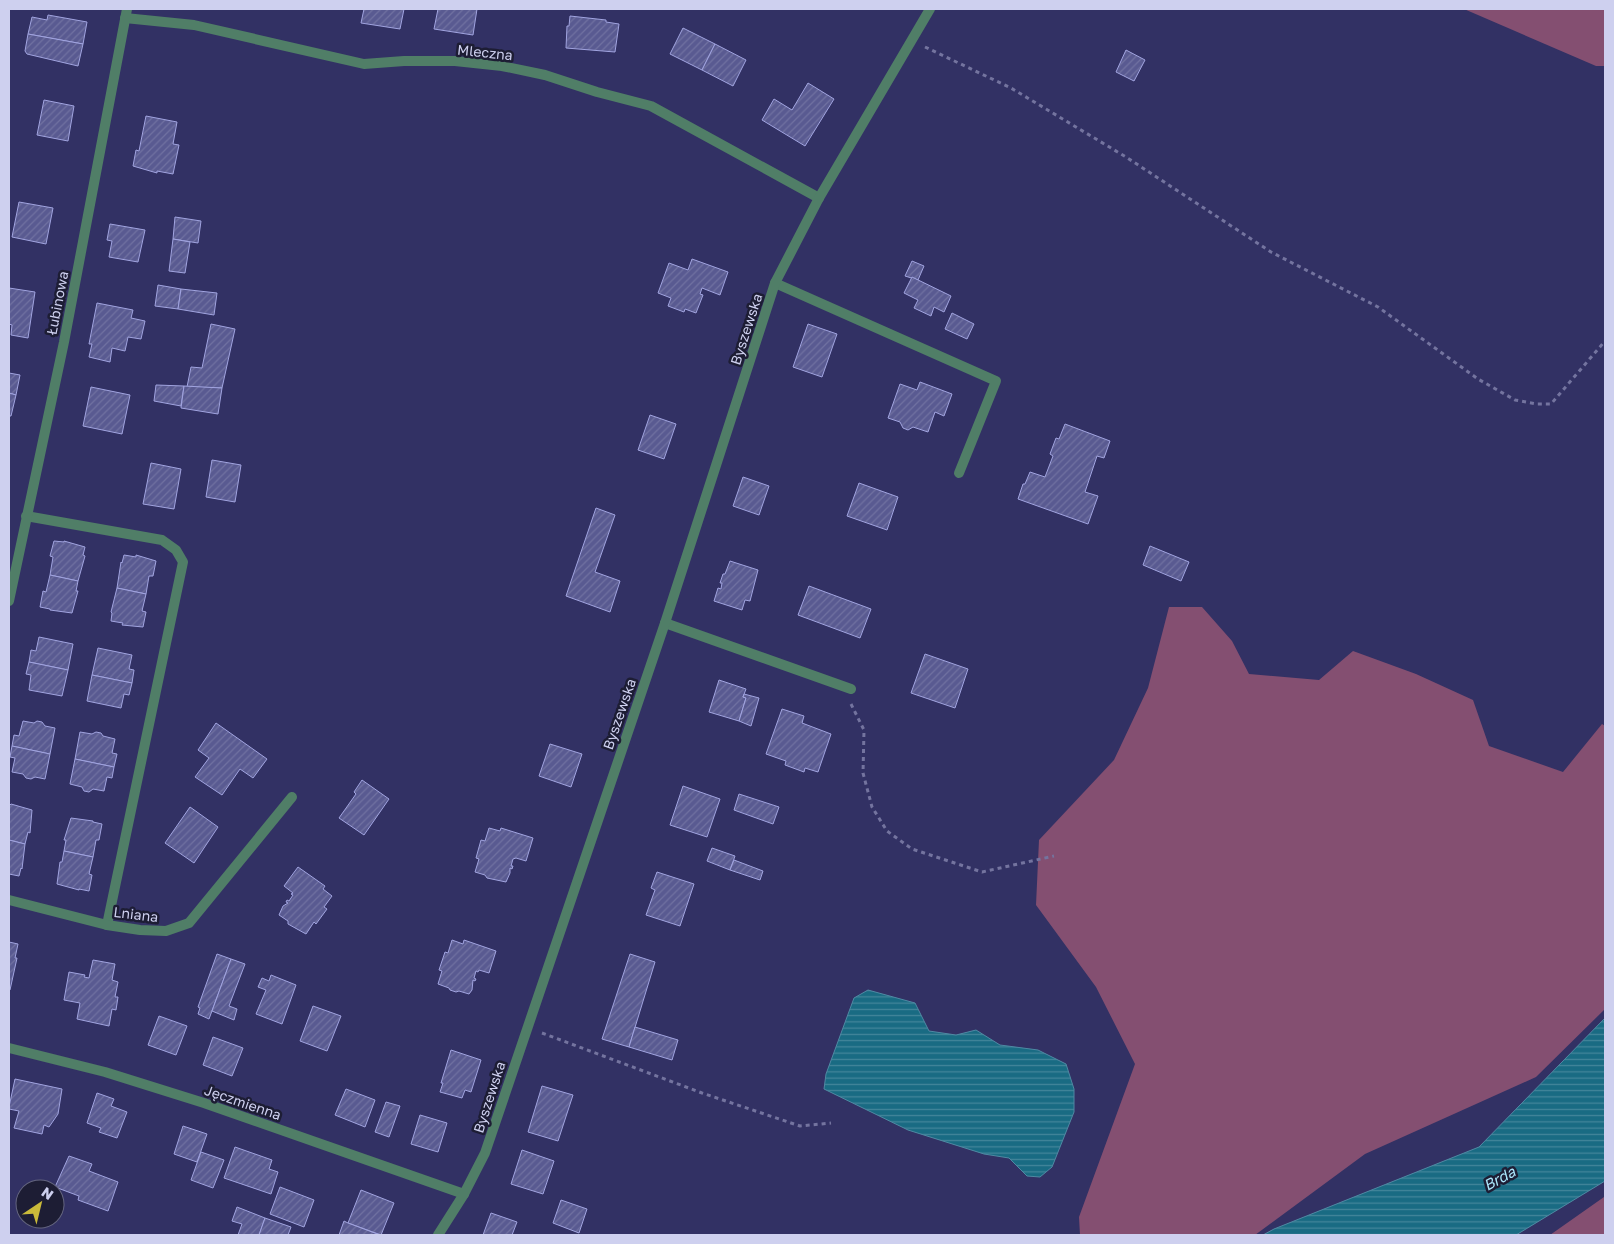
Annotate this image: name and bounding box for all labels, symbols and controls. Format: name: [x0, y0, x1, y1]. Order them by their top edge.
street label: Mleczna: [456, 41, 514, 63]
street label: Łubinowa: [42, 270, 72, 336]
street label: Byszewska: [726, 291, 766, 367]
street label: Byszewska: [599, 676, 639, 752]
street label: Lniana: [113, 903, 159, 925]
street label: Byszewska: [469, 1059, 509, 1135]
street label: Jęczmienna: [202, 1081, 284, 1123]
water label: Brda: [1480, 1162, 1518, 1194]
north arrow: [15, 1179, 65, 1229]
text: N: [39, 1183, 57, 1203]

